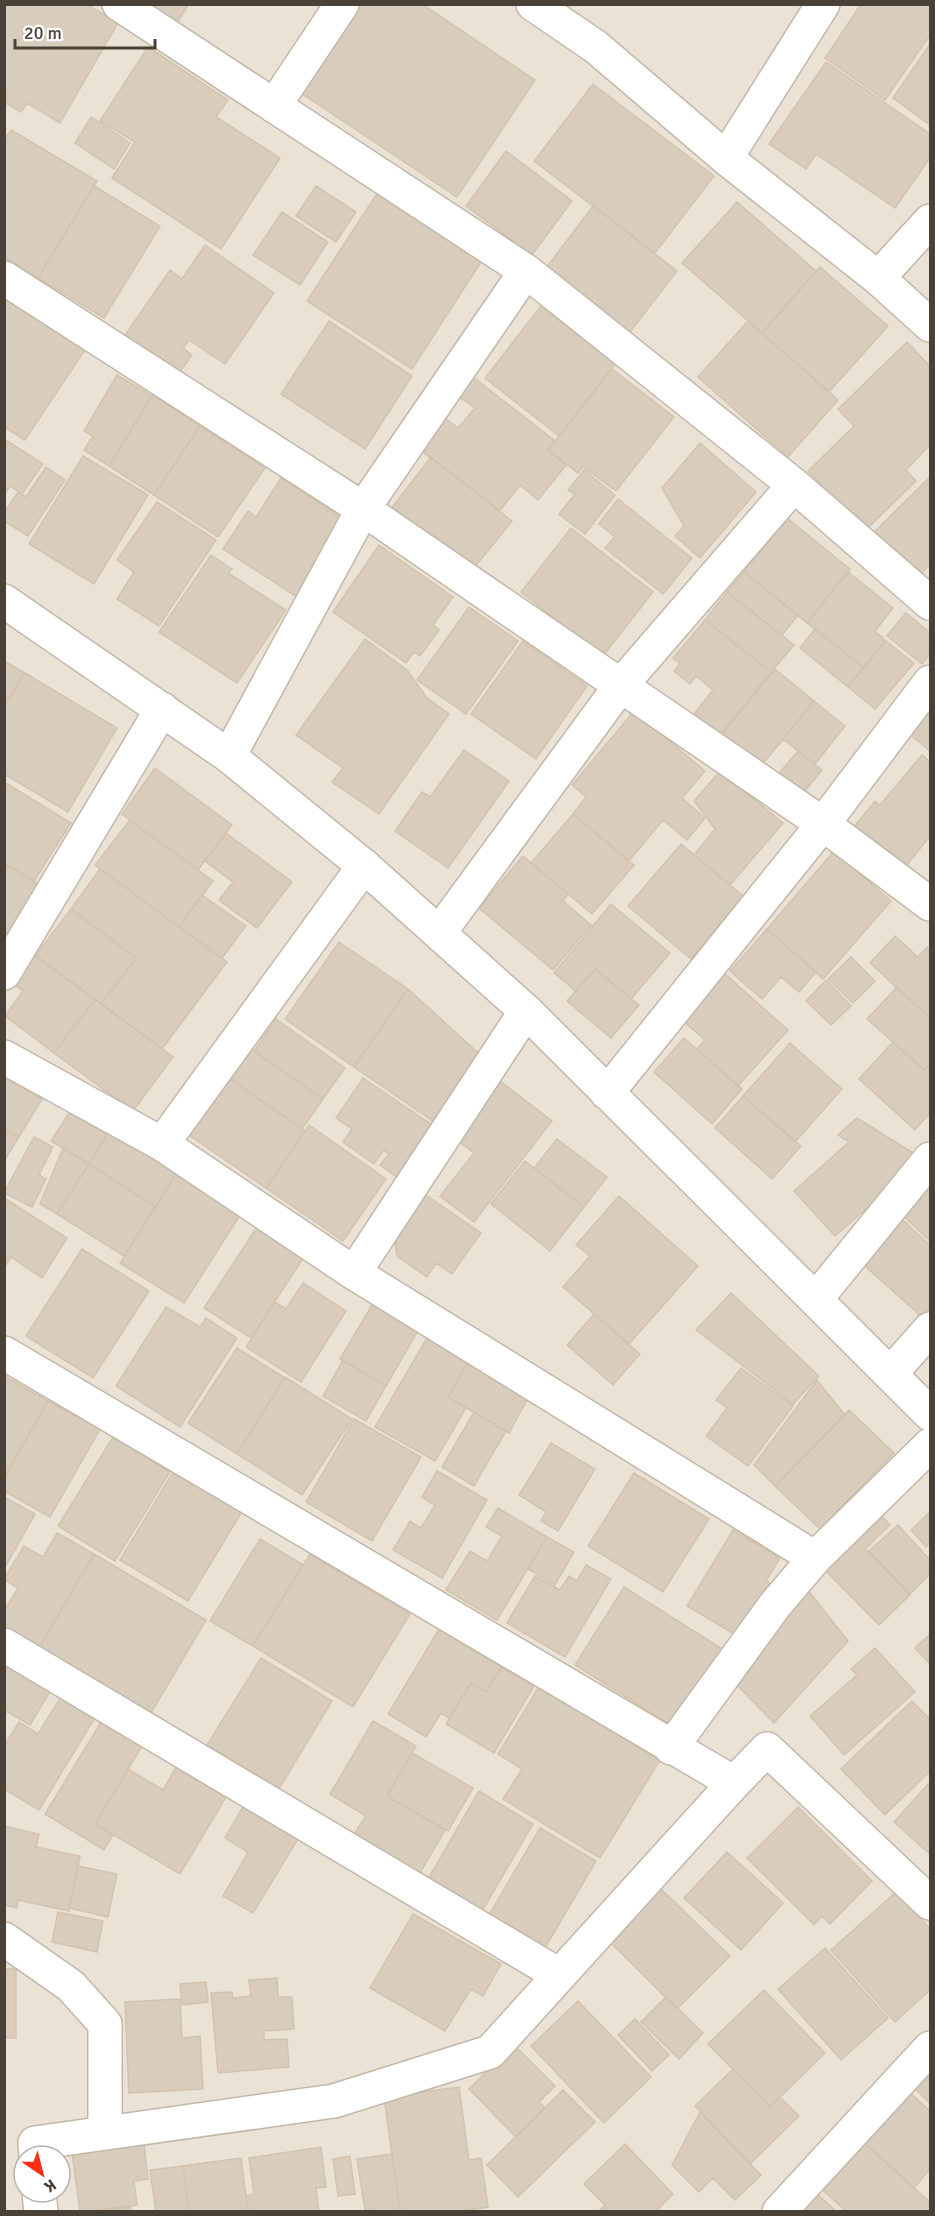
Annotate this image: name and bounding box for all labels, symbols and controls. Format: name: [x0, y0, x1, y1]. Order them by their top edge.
scale bar: [15, 12, 154, 50]
text: 20 m: [24, 22, 62, 44]
north arrow: [12, 2144, 72, 2204]
text: K: [40, 2174, 60, 2197]

